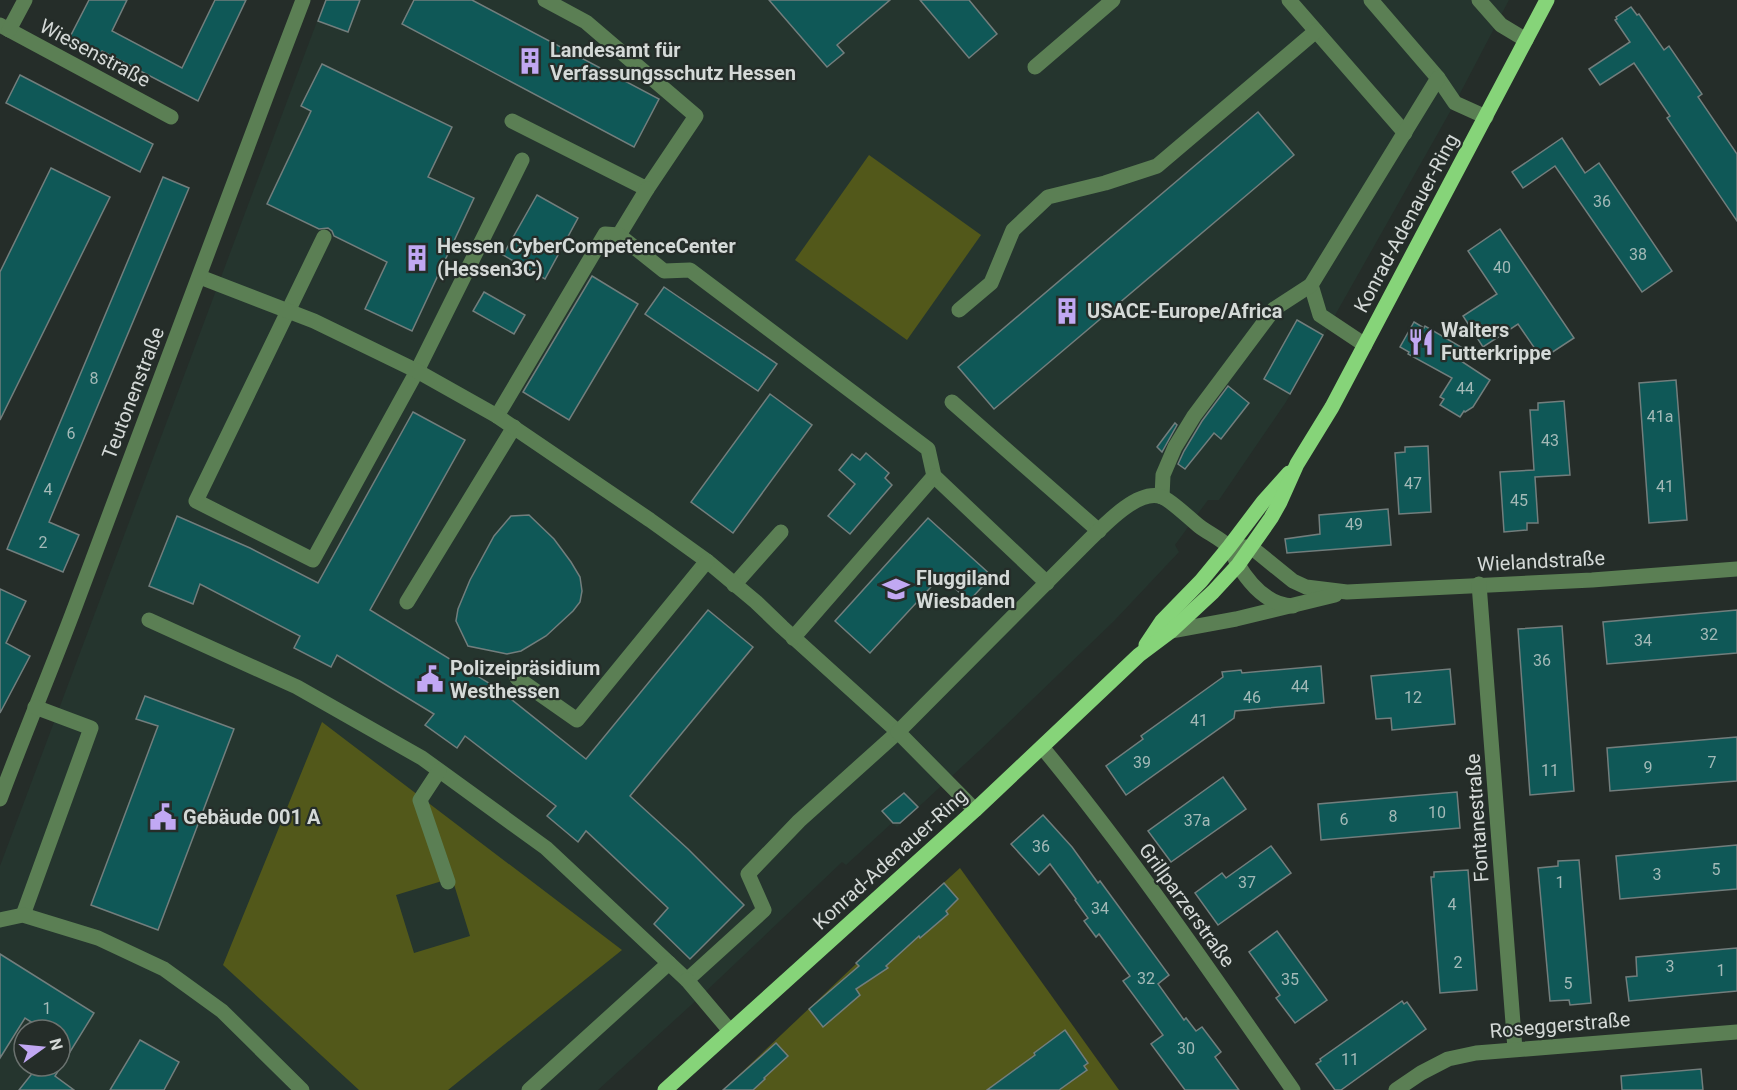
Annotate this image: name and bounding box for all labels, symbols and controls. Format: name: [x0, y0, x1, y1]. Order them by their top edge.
street label: Wiesenstraße: [36, 14, 154, 92]
place label: Landesamt für Verfassungsschutz Hessen: [550, 38, 796, 85]
building icon: Landesamt für Verfassungsschutz Hessen: [515, 46, 545, 76]
street label: Konrad-Adenauer-Ring: [1349, 129, 1463, 317]
house number: 36: [1593, 192, 1611, 211]
place label: Hessen CyberCompetenceCenter (Hessen3C): [437, 234, 736, 281]
building icon: Hessen CyberCompetenceCenter (Hessen3C): [402, 243, 432, 273]
house number: 38: [1629, 245, 1647, 264]
house number: 40: [1493, 258, 1511, 277]
building icon: USACE-Europe/Africa: [1052, 296, 1082, 326]
place label: USACE-Europe/Africa: [1087, 299, 1283, 323]
place label: Walters Futterkrippe: [1441, 318, 1551, 365]
street label: Teutonenstraße: [97, 323, 169, 463]
restaurant icon: Walters Futterkrippe: [1406, 327, 1436, 357]
house number: 8: [90, 369, 99, 388]
house number: 44: [1456, 379, 1474, 398]
house number: 41a: [1647, 407, 1673, 426]
house number: 6: [67, 424, 76, 443]
house number: 43: [1541, 431, 1559, 450]
house number: 47: [1404, 474, 1422, 493]
house number: 41: [1656, 477, 1674, 496]
house number: 4: [44, 480, 53, 499]
house number: 45: [1510, 491, 1528, 510]
house number: 49: [1345, 515, 1363, 534]
house number: 2: [39, 533, 48, 552]
street label: Wielandstraße: [1476, 546, 1606, 576]
place label: Fluggiland Wiesbaden: [916, 566, 1015, 613]
school or university icon: Fluggiland Wiesbaden: [881, 574, 911, 604]
house number: 32: [1700, 625, 1718, 644]
house number: 34: [1634, 631, 1652, 650]
house number: 36: [1533, 651, 1551, 670]
place label: Polizeipräsidium Westhessen: [450, 656, 600, 703]
public building icon: Polizeipräsidium Westhessen: [415, 664, 445, 694]
house number: 44: [1291, 677, 1309, 696]
house number: 46: [1243, 688, 1261, 707]
house number: 12: [1404, 688, 1422, 707]
house number: 41: [1190, 711, 1208, 730]
house number: 39: [1133, 753, 1151, 772]
street label: Fontanestraße: [1461, 753, 1493, 883]
house number: 7: [1708, 753, 1717, 772]
house number: 9: [1644, 758, 1653, 777]
house number: 11: [1541, 761, 1559, 780]
street label: Konrad-Adenauer-Ring: [808, 783, 972, 935]
public building icon: Gebäude 001 A: [148, 802, 178, 832]
house number: 10: [1428, 803, 1446, 822]
place label: Gebäude 001 A: [183, 805, 321, 829]
house number: 8: [1389, 807, 1398, 826]
house number: 6: [1340, 810, 1349, 829]
house number: 37a: [1184, 811, 1210, 830]
house number: 36: [1032, 837, 1050, 856]
street label: Grillparzerstraße: [1134, 838, 1240, 972]
house number: 5: [1712, 860, 1721, 879]
house number: 3: [1653, 865, 1662, 884]
house number: 37: [1238, 873, 1256, 892]
house number: 1: [1556, 873, 1565, 892]
house number: 4: [1448, 895, 1457, 914]
house number: 34: [1091, 899, 1109, 918]
house number: 2: [1454, 953, 1463, 972]
house number: 3: [1666, 957, 1675, 976]
house number: 1: [1717, 961, 1726, 980]
house number: 32: [1137, 969, 1155, 988]
house number: 35: [1281, 970, 1299, 989]
house number: 5: [1564, 974, 1573, 993]
house number: 1: [43, 999, 52, 1018]
street label: Roseggerstraße: [1489, 1007, 1631, 1043]
north arrow: [12, 1018, 72, 1078]
text: N: [45, 1036, 67, 1052]
house number: 30: [1177, 1039, 1195, 1058]
house number: 11: [1341, 1050, 1359, 1069]

